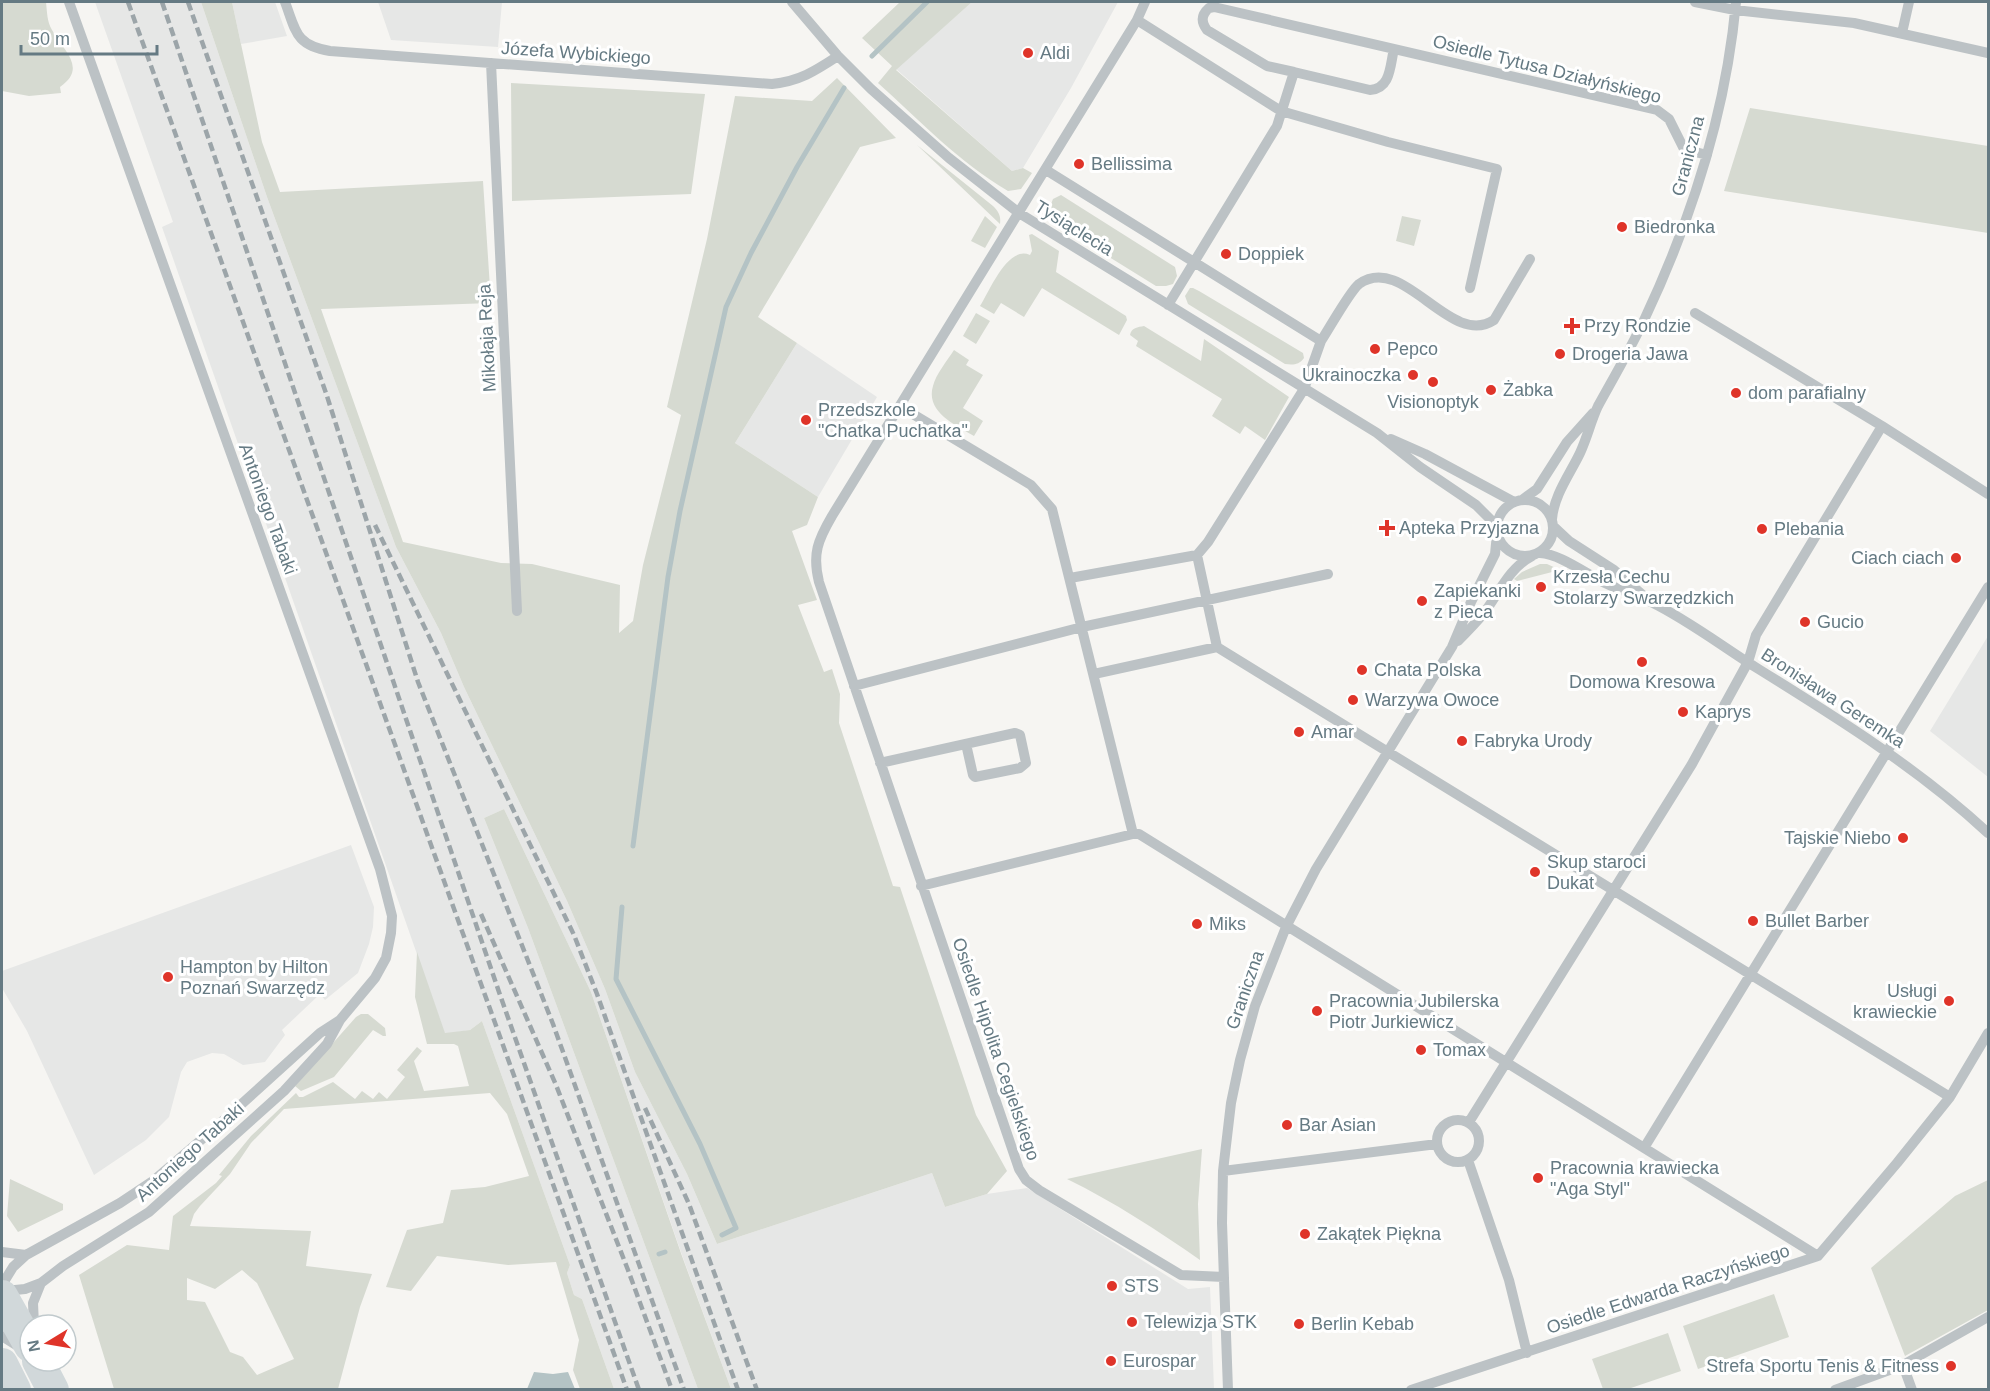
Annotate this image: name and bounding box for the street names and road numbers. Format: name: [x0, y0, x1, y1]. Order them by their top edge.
street label: Osiedle Tytusa Działyńskiego: [1431, 31, 1663, 107]
street label: Józefa Wybickiego: [501, 38, 651, 68]
street label: Graniczna: [1668, 113, 1709, 198]
street label: Tysiąclecia: [1031, 196, 1117, 260]
street label: Mikołaja Reja: [474, 283, 500, 392]
street label: Antoniego Tabaki: [235, 441, 301, 577]
street label: Bronisława Geremka: [1757, 644, 1909, 752]
street label: Osiedle Hipolita Cegielskiego: [948, 935, 1044, 1163]
street label: Graniczna: [1222, 947, 1268, 1032]
street label: Antoniego Tabaki: [132, 1098, 248, 1206]
street label: Osiedle Edwarda Raczyńskiego: [1544, 1240, 1792, 1338]

